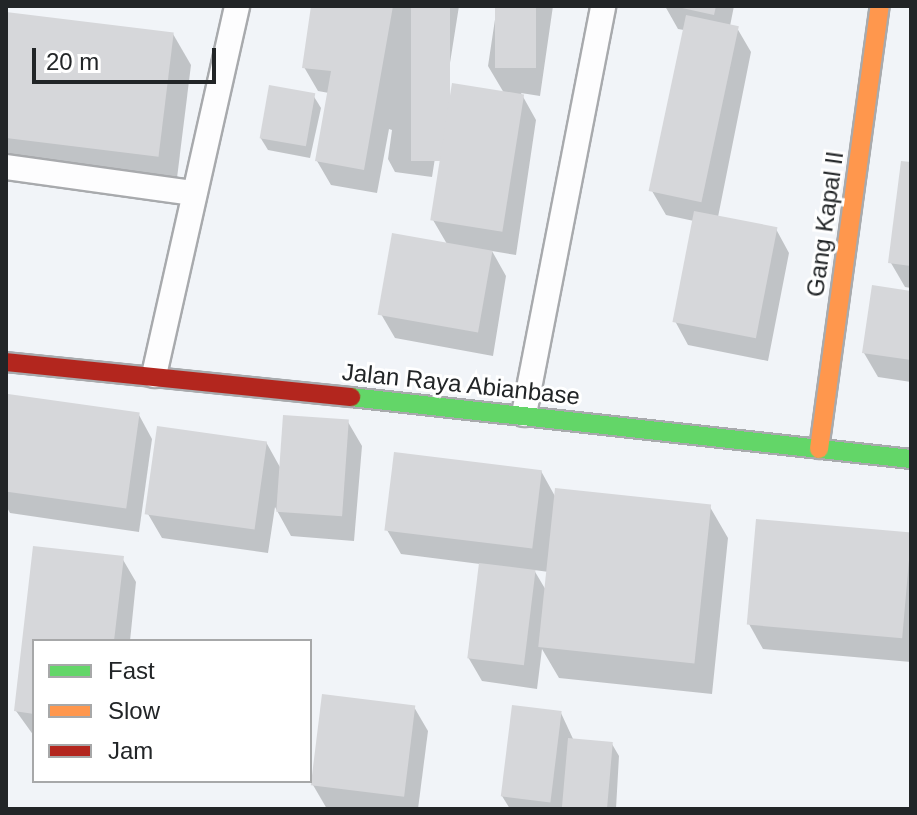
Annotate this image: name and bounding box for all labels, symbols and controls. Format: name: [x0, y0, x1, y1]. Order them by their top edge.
scale bar: [36, 32, 220, 82]
text: 20 m: [46, 48, 99, 75]
street label: Gang Kapal II: [801, 149, 849, 299]
street label: Jalan Raya Abianbase: [340, 357, 582, 411]
legend: [32, 639, 312, 783]
text: Fast: [108, 657, 155, 684]
text: Slow: [108, 697, 160, 724]
text: Jam: [108, 737, 153, 764]

